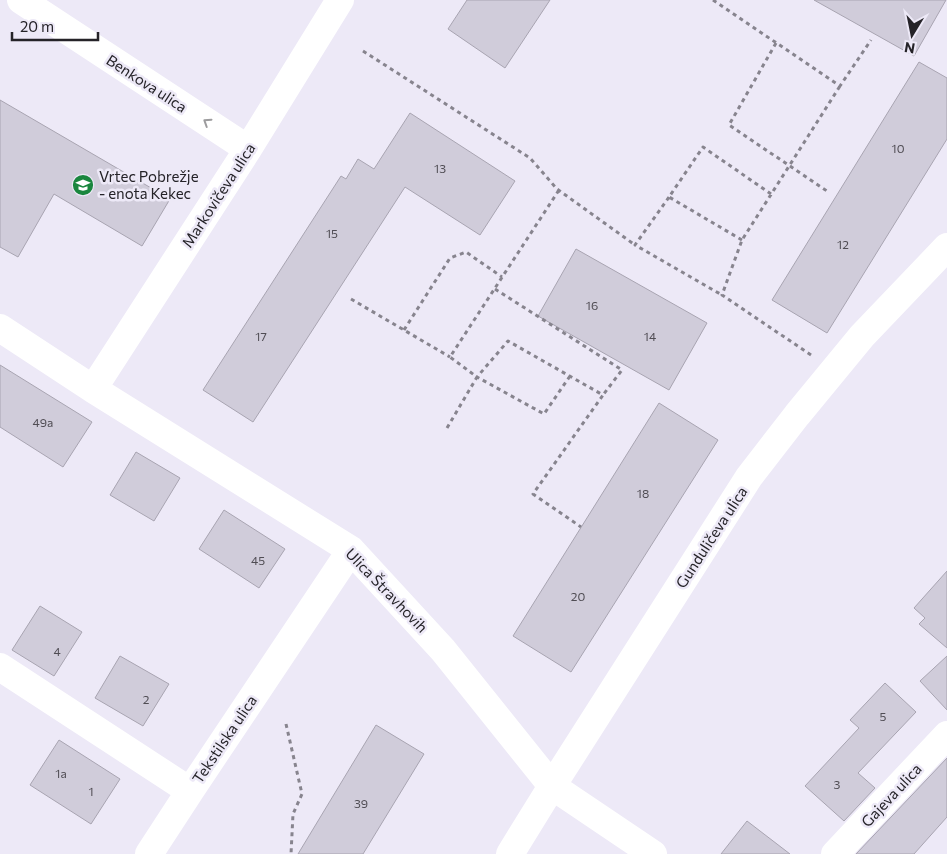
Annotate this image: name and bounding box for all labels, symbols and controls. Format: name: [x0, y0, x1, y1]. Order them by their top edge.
scale bar: [12, 10, 99, 42]
north arrow: [887, 10, 937, 60]
text: 20 m: [20, 17, 54, 35]
text: N: [903, 39, 916, 58]
street label: Benkova ulica: [103, 50, 191, 116]
one-way arrow: [204, 119, 213, 128]
street label: Markovičeva ulica: [178, 139, 258, 251]
house number: 10: [892, 141, 905, 155]
house number: 13: [434, 161, 446, 175]
place label: Vrtec Pobrežje - enota Kekec: [99, 167, 199, 202]
school or university icon: Vrtec Pobrežje - enota Kekec: [71, 173, 95, 197]
house number: 15: [326, 226, 338, 240]
house number: 12: [837, 237, 849, 251]
house number: 16: [586, 298, 598, 312]
house number: 17: [255, 329, 267, 343]
house number: 14: [644, 329, 656, 343]
house number: 49a: [33, 415, 53, 429]
street label: Gunduličeva ulica: [671, 483, 751, 591]
house number: 18: [637, 486, 649, 500]
street label: Ulica Štravhovih: [342, 543, 432, 636]
house number: 45: [251, 553, 265, 567]
house number: 20: [571, 589, 585, 603]
house number: 4: [53, 644, 61, 658]
house number: 2: [143, 692, 150, 706]
street label: Tekstilska ulica: [188, 692, 260, 786]
house number: 5: [880, 709, 887, 723]
street label: Gajeva ulica: [857, 760, 925, 830]
house number: 1a: [55, 766, 67, 780]
house number: 3: [834, 777, 841, 791]
house number: 1: [88, 784, 94, 798]
house number: 39: [354, 796, 368, 810]

